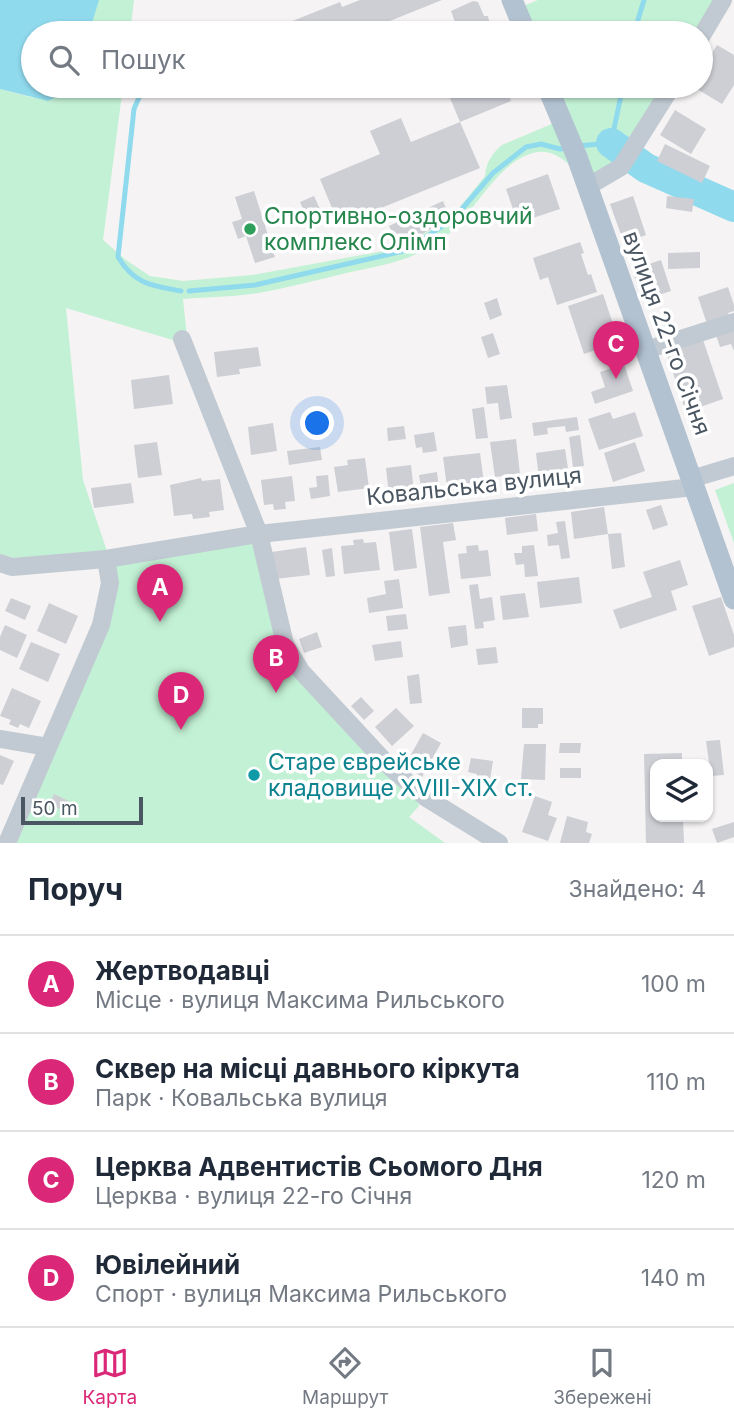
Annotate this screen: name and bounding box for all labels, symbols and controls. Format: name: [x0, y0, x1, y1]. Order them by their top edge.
search box: [21, 21, 713, 98]
icon: search: [45, 41, 83, 79]
text: Пошук: [101, 44, 186, 75]
place label: Спортивно-оздоровчий комплекс Олімп: [264, 202, 533, 256]
marker: Спортивно-оздоровчий комплекс Олімп: [242, 221, 258, 237]
street label: вулиця 22-го Січня: [617, 227, 717, 439]
pin: C: [593, 321, 639, 379]
your location: [300, 406, 334, 440]
street label: Ковальська вулиця: [365, 461, 583, 511]
pin: A: [137, 564, 183, 622]
pin: B: [253, 635, 299, 693]
pin: D: [158, 672, 204, 730]
place label: Старе єврейське кладовище XVIII-XIX ст.: [268, 748, 533, 802]
map controls: [650, 759, 713, 822]
button: layers: [650, 759, 713, 822]
marker: Старе єврейське кладовище XVIII-XIX ст.: [246, 767, 262, 783]
scale bar: [21, 794, 144, 826]
text: 50 m: [32, 797, 78, 820]
text: Поруч: [28, 871, 123, 907]
text: Знайдено: 4: [568, 875, 706, 903]
text: Жертводавці: [95, 955, 270, 986]
text: A: [42, 970, 60, 998]
text: 100 m: [641, 970, 706, 998]
text: Місце · вулиця Максима Рильського: [95, 986, 505, 1014]
text: Сквер на місці давнього кіркута: [95, 1053, 520, 1084]
text: B: [43, 1068, 59, 1096]
text: 110 m: [646, 1068, 706, 1096]
text: Парк · Ковальська вулиця: [95, 1084, 387, 1112]
text: Церква Адвентистів Сьомого Дня: [95, 1151, 543, 1182]
text: C: [42, 1166, 60, 1194]
text: 120 m: [641, 1166, 706, 1194]
text: Церква · вулиця 22-го Січня: [95, 1182, 412, 1210]
text: Ювілейний: [95, 1249, 240, 1280]
text: D: [43, 1264, 59, 1292]
text: 140 m: [641, 1264, 706, 1292]
text: Спорт · вулиця Максима Рильського: [95, 1280, 507, 1308]
tab: Карта: [83, 1344, 137, 1409]
tab: Маршрут: [302, 1344, 388, 1409]
tab: Збережені: [553, 1344, 652, 1409]

